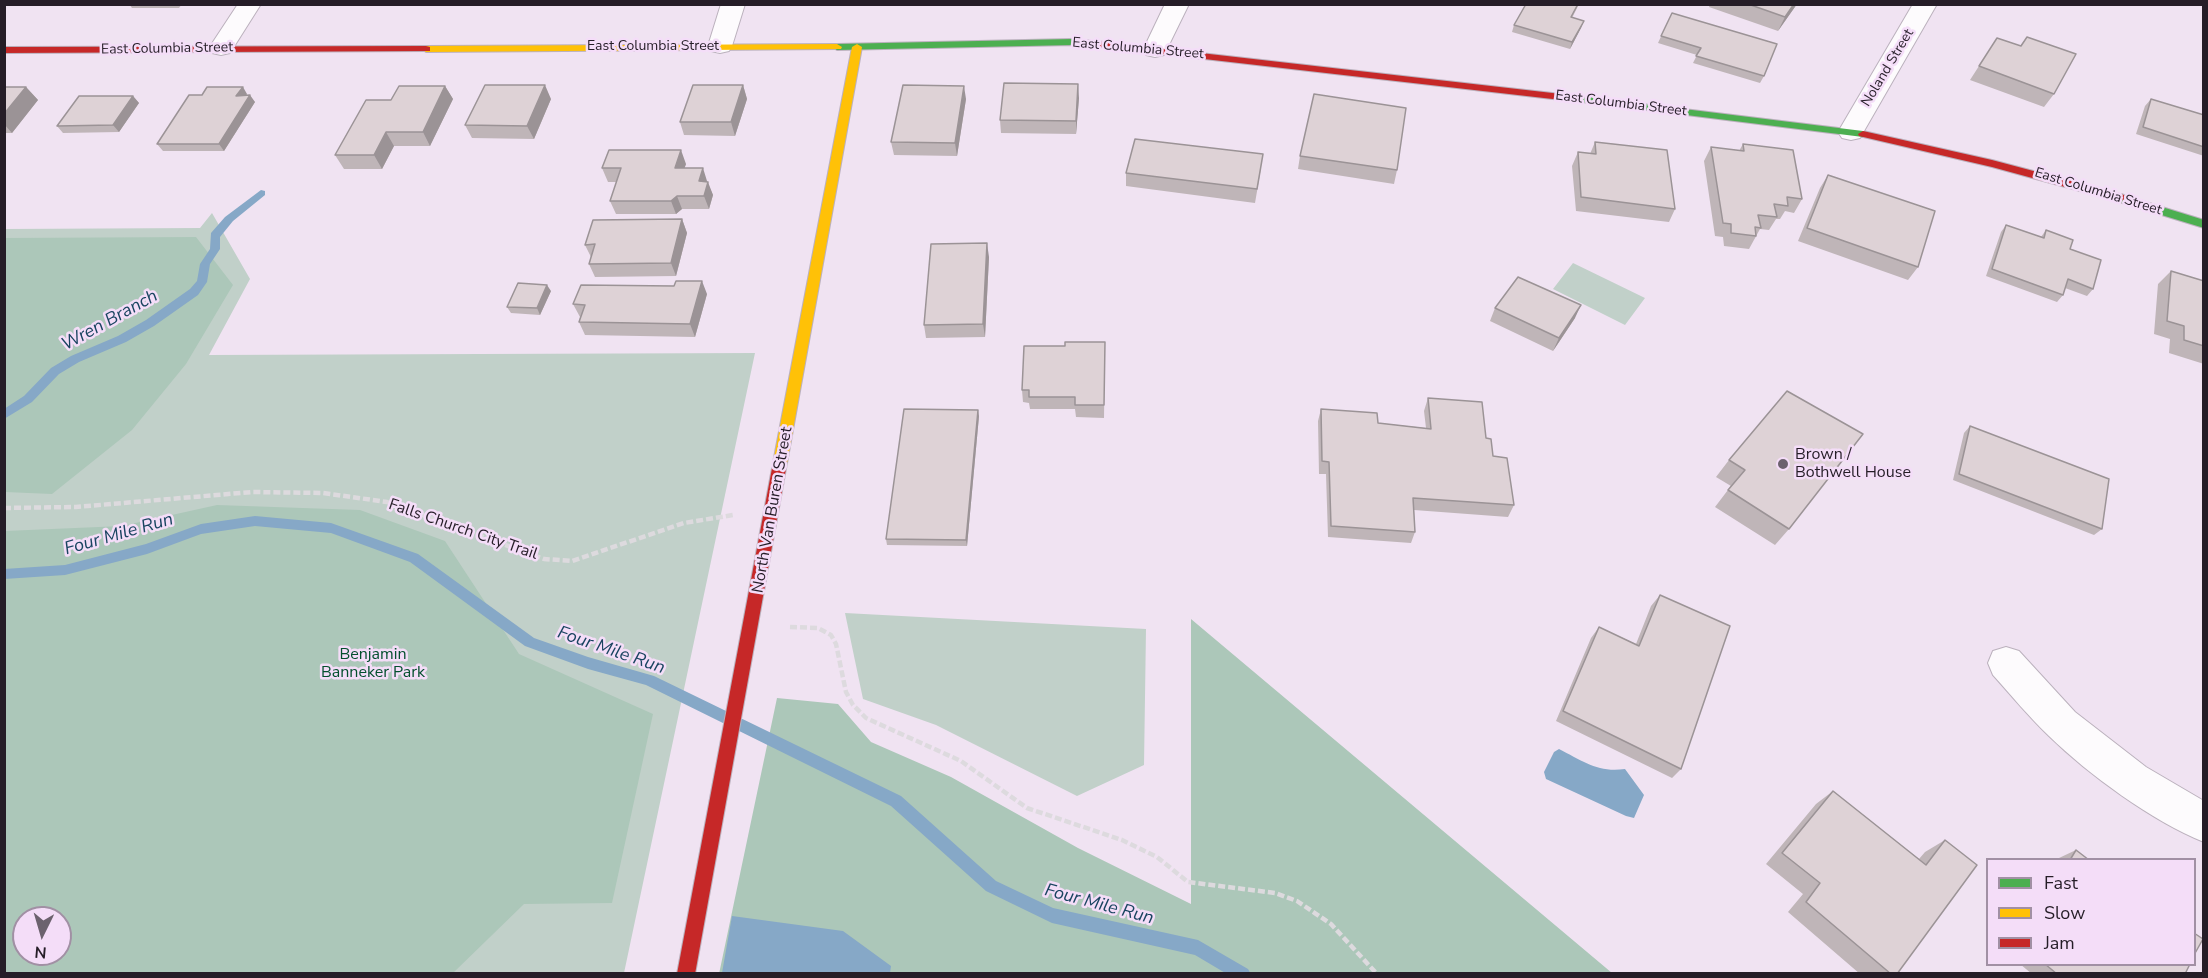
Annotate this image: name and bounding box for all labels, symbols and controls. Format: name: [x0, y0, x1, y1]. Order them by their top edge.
street label: Noland Street: [1858, 26, 1918, 110]
street label: East Columbia Street: [1072, 35, 1204, 63]
street label: East Columbia Street: [101, 39, 233, 59]
street label: East Columbia Street: [587, 39, 719, 55]
street label: East Columbia Street: [1554, 88, 1688, 120]
street label: East Columbia Street: [2032, 165, 2164, 219]
water label: Wren Branch: [58, 286, 162, 356]
street label: North Van Buren Street: [749, 425, 797, 595]
place label: Brown / Bothwell House: [1795, 445, 1911, 483]
marker: Brown / Bothwell House: [1776, 457, 1790, 471]
street label: Falls Church City Trail: [386, 495, 540, 565]
water label: Four Mile Run: [62, 509, 176, 561]
water label: Four Mile Run: [555, 623, 667, 679]
park label: Benjamin Banneker Park: [321, 645, 425, 683]
legend: [1986, 858, 2196, 966]
text: Fast: [2044, 871, 2078, 895]
water label: Four Mile Run: [1042, 880, 1156, 930]
text: Slow: [2044, 901, 2085, 925]
north arrow: [12, 906, 72, 966]
text: Jam: [2044, 931, 2075, 955]
text: N: [34, 940, 48, 963]

